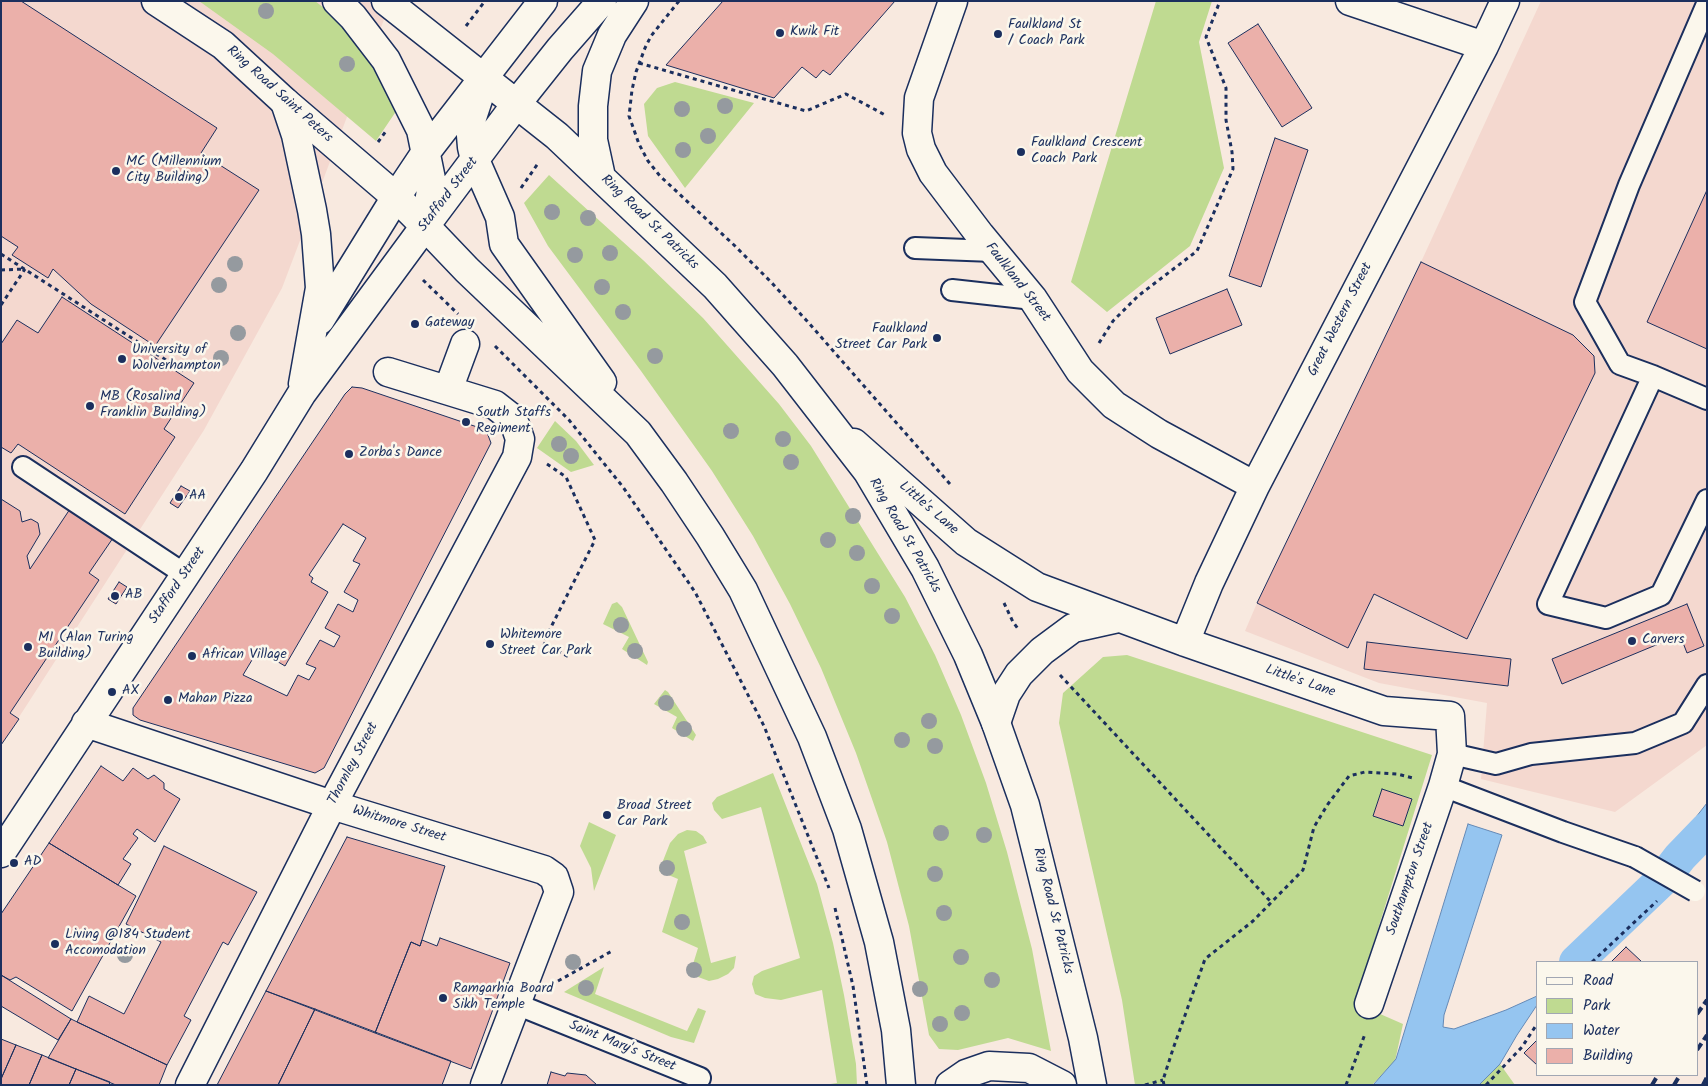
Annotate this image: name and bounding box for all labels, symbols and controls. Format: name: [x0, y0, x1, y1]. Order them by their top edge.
place label: Faulkland St / Coach Park: [1008, 18, 1085, 50]
place label: Kwik Fit: [790, 25, 839, 41]
marker: Kwik Fit: [774, 27, 786, 39]
marker: Faulkland St / Coach Park: [992, 28, 1004, 40]
street label: Ring Road Saint Peters: [222, 43, 336, 147]
place label: Faulkland Crescent Coach Park: [1031, 136, 1142, 168]
marker: Faulkland Crescent Coach Park: [1015, 146, 1027, 158]
street label: Stafford Street: [416, 154, 482, 236]
place label: MC (Millennium City Building): [126, 155, 222, 188]
marker: MC (Millennium City Building): [110, 165, 122, 177]
street label: Ring Road St Patricks: [597, 172, 701, 274]
street label: Faulkland Street: [981, 240, 1053, 326]
street label: Great Western Street: [1305, 260, 1377, 380]
place label: Gateway: [425, 316, 474, 332]
marker: Gateway: [409, 318, 421, 330]
place label: Faulkland Street Car Park: [835, 322, 927, 354]
marker: Faulkland Street Car Park: [931, 332, 943, 344]
place label: University of Wolverhampton: [132, 343, 221, 376]
marker: University of Wolverhampton: [116, 353, 128, 365]
place label: MB (Rosalind Franklin Building): [100, 390, 206, 422]
marker: MB (Rosalind Franklin Building): [84, 400, 96, 412]
place label: South Staffs Regiment: [476, 406, 551, 438]
marker: South Staffs Regiment: [460, 416, 472, 428]
place label: Zorba's Dance: [359, 446, 442, 462]
marker: Zorba's Dance: [343, 448, 355, 460]
street label: Ring Road St Patricks: [864, 476, 944, 596]
street label: Little's Lane: [895, 479, 961, 539]
place label: AA: [189, 489, 206, 505]
marker: AA: [173, 491, 185, 503]
street label: Stafford Street: [146, 544, 210, 628]
place label: AB: [125, 588, 142, 604]
marker: AB: [109, 590, 121, 602]
place label: Whitemore Street Car Park: [500, 628, 592, 660]
place label: MI (Alan Turing Building): [38, 631, 134, 664]
place label: Carvers: [1642, 633, 1684, 649]
marker: Carvers: [1626, 635, 1638, 647]
marker: Whitemore Street Car Park: [484, 638, 496, 650]
marker: MI (Alan Turing Building): [22, 641, 34, 653]
place label: African Village: [202, 648, 287, 664]
marker: African Village: [186, 650, 198, 662]
street label: Little's Lane: [1263, 662, 1337, 702]
place label: AX: [122, 684, 139, 700]
marker: AX: [106, 686, 118, 698]
place label: Mahan Pizza: [178, 692, 253, 708]
marker: Mahan Pizza: [162, 694, 174, 706]
street label: Thornley Street: [325, 720, 383, 808]
place label: Broad Street Car Park: [617, 799, 692, 832]
street label: Whitmore Street: [350, 803, 448, 847]
marker: Broad Street Car Park: [601, 809, 613, 821]
street label: Southampton Street: [1384, 820, 1438, 938]
street label: Ring Road St Patricks: [1028, 846, 1076, 976]
place label: AD: [24, 855, 42, 871]
marker: AD: [8, 857, 20, 869]
place label: Living @184 Student Accomodation: [65, 928, 190, 960]
marker: Living @184 Student Accomodation: [49, 938, 61, 950]
legend: [1536, 961, 1698, 1076]
text: Road: [1583, 969, 1613, 993]
place label: Ramgarhia Board Sikh Temple: [453, 982, 553, 1014]
marker: Ramgarhia Board Sikh Temple: [437, 992, 449, 1004]
text: Park: [1583, 994, 1610, 1018]
street label: Saint Mary's Street: [566, 1018, 678, 1076]
text: Water: [1583, 1019, 1619, 1043]
text: Building: [1583, 1044, 1633, 1068]

